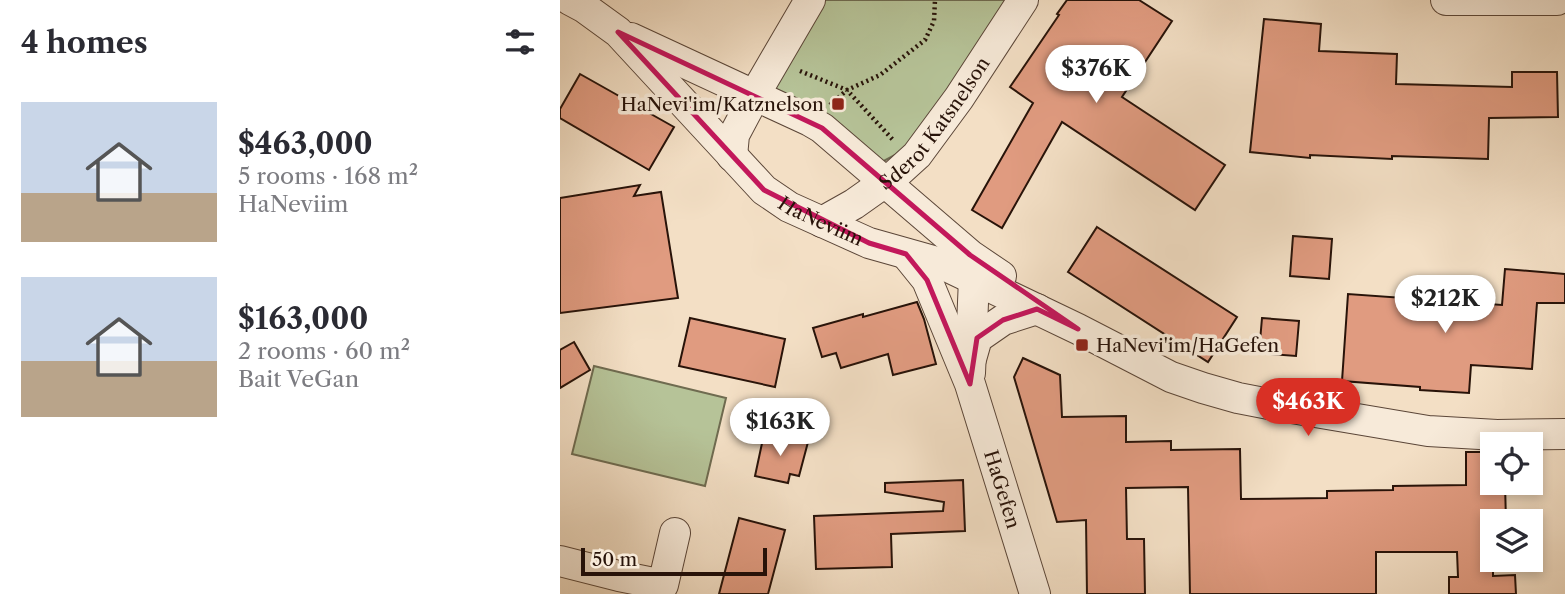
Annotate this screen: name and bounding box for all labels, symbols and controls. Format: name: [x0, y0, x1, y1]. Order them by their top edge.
icon: filters: [501, 23, 539, 61]
text: 4 homes: [21, 24, 148, 61]
pin: $376K: [1047, 46, 1145, 105]
street label: Sderot Katsnelson: [874, 52, 994, 194]
text: $376K: [1061, 54, 1131, 82]
place label: HaNevi'im/Katznelson: [621, 93, 824, 116]
marker: HaNevi'im/Katznelson: [830, 96, 846, 112]
text: $463,000: [238, 125, 373, 162]
icon: home: [77, 130, 161, 214]
text: 5 rooms · 168 m²: [238, 162, 418, 190]
text: HaNeviim: [238, 190, 348, 218]
street label: HaNeviim: [774, 191, 867, 251]
pin: $212K: [1396, 276, 1494, 335]
text: $212K: [1411, 284, 1479, 312]
text: $163,000: [238, 300, 368, 337]
icon: home: [77, 305, 161, 389]
place label: HaNevi'im/HaGefen: [1096, 334, 1279, 357]
text: 2 rooms · 60 m²: [238, 337, 410, 365]
marker: HaNevi'im/HaGefen: [1074, 337, 1090, 353]
text: Bait VeGan: [238, 365, 359, 393]
pin: $463K: [1259, 378, 1357, 438]
text: $463K: [1272, 387, 1344, 415]
pin: $163K: [731, 398, 829, 458]
text: $163K: [746, 407, 814, 435]
map controls: [1480, 432, 1543, 572]
button: locate: [1480, 432, 1543, 495]
street label: HaGefen: [980, 447, 1026, 531]
button: layers: [1480, 509, 1543, 572]
scale bar: [581, 545, 766, 577]
text: 50 m: [592, 548, 637, 571]

